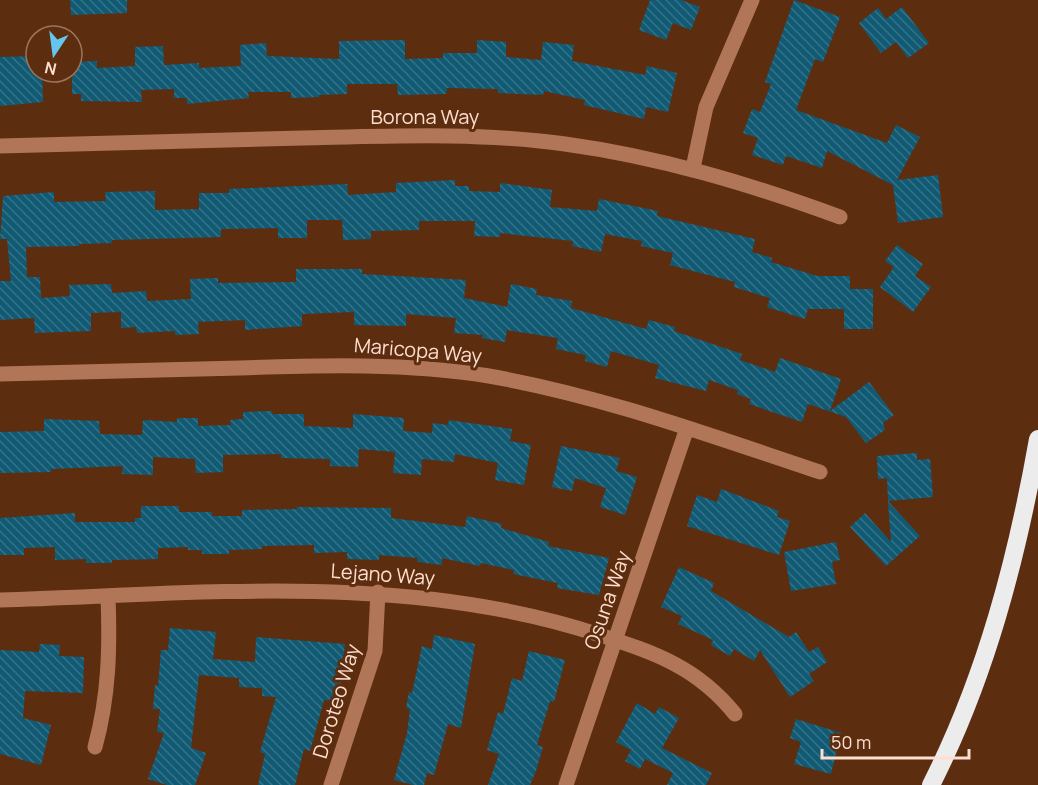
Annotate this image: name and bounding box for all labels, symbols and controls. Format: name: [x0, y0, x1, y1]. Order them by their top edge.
north arrow: [24, 24, 84, 84]
text: N: [43, 57, 59, 81]
street label: Borona Way: [371, 103, 480, 130]
street label: Maricopa Way: [353, 331, 483, 369]
street label: Osuna Way: [578, 547, 637, 653]
street label: Lejano Way: [330, 557, 437, 591]
street label: Doroteo Way: [306, 640, 366, 761]
scale bar: [822, 722, 969, 760]
text: 50 m: [831, 730, 871, 754]

